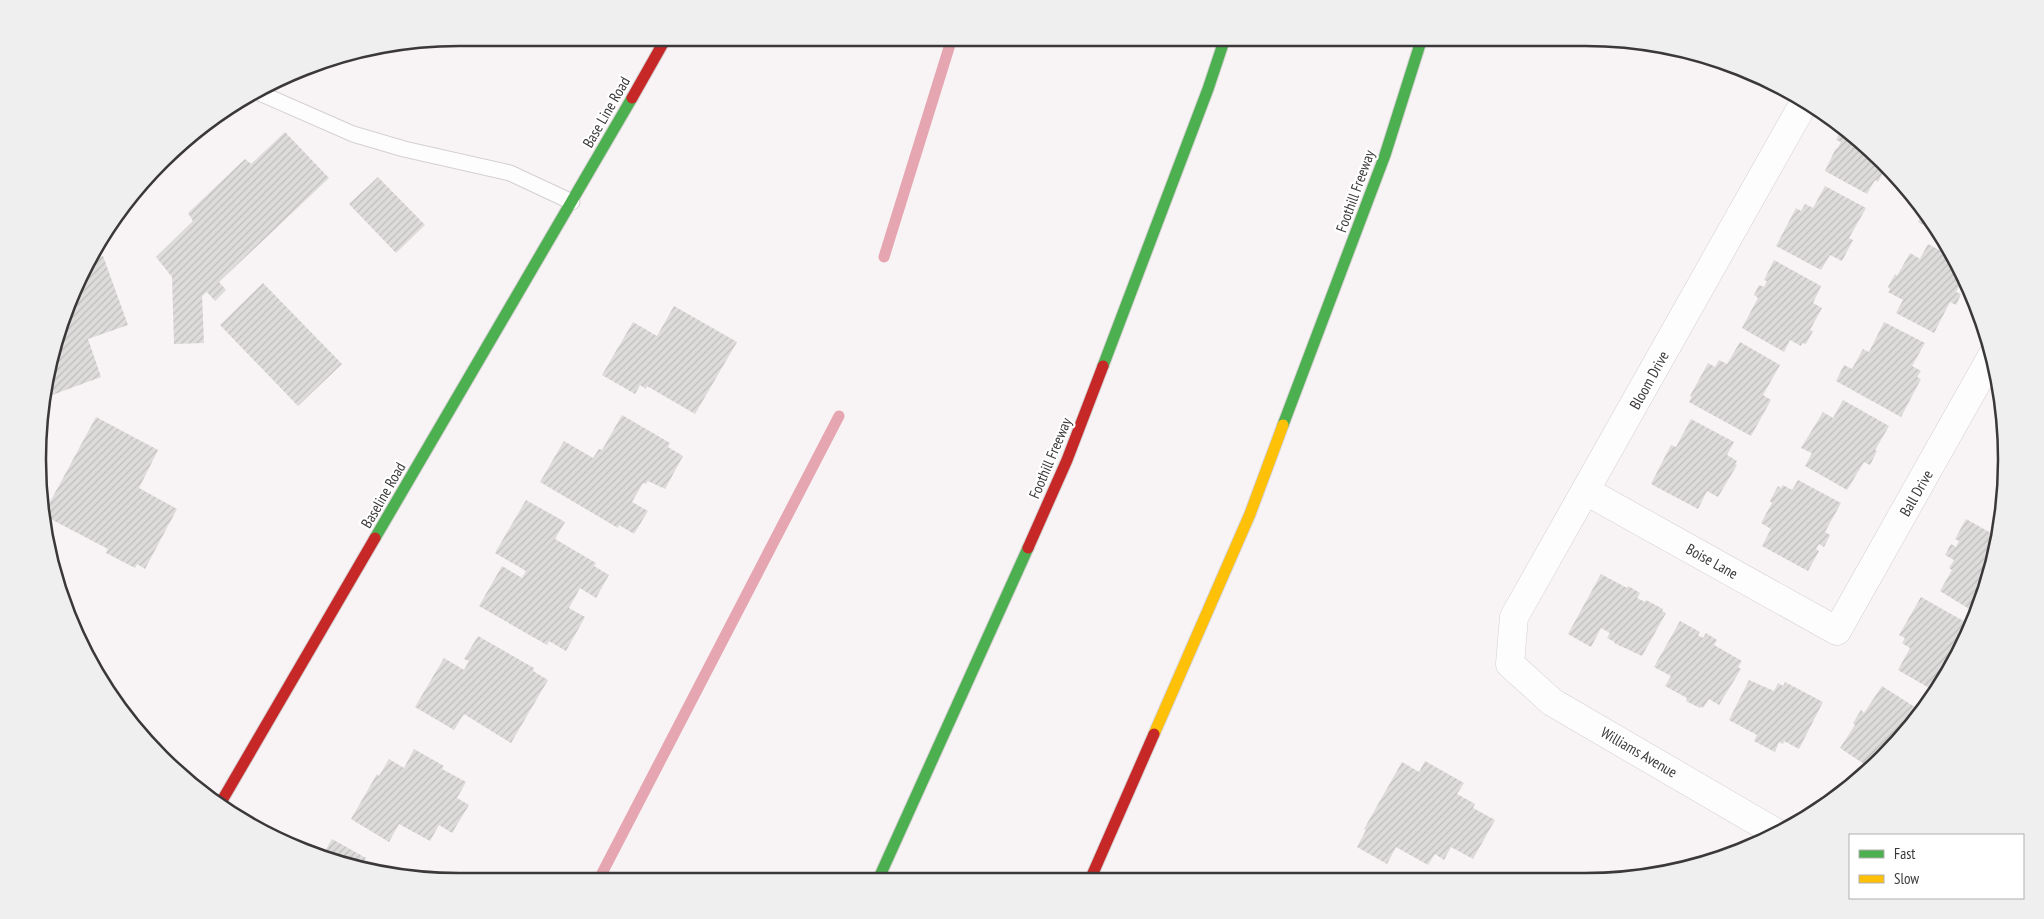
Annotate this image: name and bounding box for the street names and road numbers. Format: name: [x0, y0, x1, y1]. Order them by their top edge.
street label: Base Line Road: [578, 73, 634, 151]
street label: Foothill Freeway: [1331, 147, 1379, 235]
street label: Bloom Drive: [1625, 348, 1673, 412]
street label: Foothill Freeway: [1024, 414, 1076, 501]
street label: Baseline Road: [357, 459, 409, 531]
street label: Ball Drive: [1895, 466, 1937, 520]
street label: Boise Lane: [1683, 539, 1741, 583]
street label: Williams Avenue: [1597, 722, 1681, 782]

